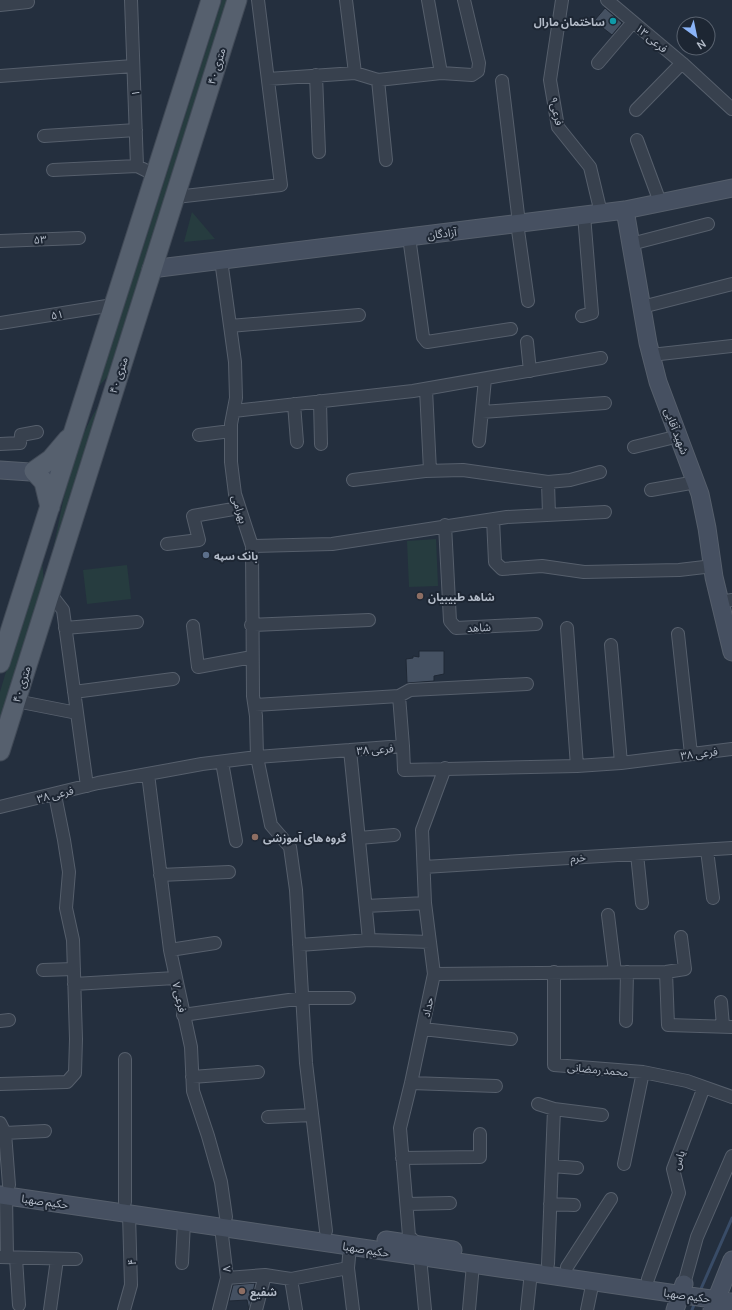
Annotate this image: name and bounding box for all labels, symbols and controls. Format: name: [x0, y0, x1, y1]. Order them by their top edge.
place label: ساختمان مارال: [534, 14, 605, 29]
marker: ساختمان مارال: [608, 16, 618, 26]
north arrow: [676, 16, 716, 56]
street label: فرعی ۱۳: [633, 20, 671, 56]
text: N: [694, 36, 709, 53]
street label: ۴۰ متری: [203, 46, 229, 86]
street label: ۱: [127, 90, 143, 96]
street label: فرعی۹: [546, 95, 568, 127]
street label: آزادگان: [426, 224, 458, 242]
street label: ۵۳: [33, 231, 47, 247]
street label: ۵۱: [50, 306, 64, 322]
street label: ۴۰ متری: [105, 355, 131, 395]
street label: شهید آقایی: [661, 406, 693, 457]
street label: بهرامی: [229, 493, 251, 525]
place label: بانک سپه: [214, 548, 258, 563]
marker: بانک سپه: [201, 550, 211, 560]
place label: شاهد طبیبیان: [428, 589, 495, 604]
marker: شاهد طبیبیان: [415, 591, 425, 601]
street label: شاهد: [467, 619, 492, 635]
street label: ۴۰ متری: [8, 664, 34, 704]
street label: فرعی ۳۸: [356, 740, 394, 758]
street label: فرعی ۳۸: [680, 743, 719, 763]
street label: فرعی ۳۸: [35, 782, 75, 806]
place label: گروه های آموزشی: [263, 830, 347, 845]
marker: گروه های آموزشی: [250, 832, 260, 842]
street label: خرم: [570, 849, 587, 866]
street label: فرعی ۷: [169, 980, 191, 1014]
street label: حداد: [418, 995, 437, 1018]
street label: محمد رمضانی: [567, 1059, 629, 1079]
street label: یاس: [668, 1148, 688, 1172]
street label: حکیم صهبا: [20, 1190, 70, 1214]
street label: حکیم صهبا: [341, 1238, 391, 1262]
street label: ۴: [124, 1259, 139, 1265]
street label: ۸: [218, 1264, 234, 1273]
place label: شفیع: [250, 1284, 277, 1301]
street label: حکیم صهبا: [662, 1284, 712, 1308]
marker: شفیع: [237, 1286, 247, 1296]

